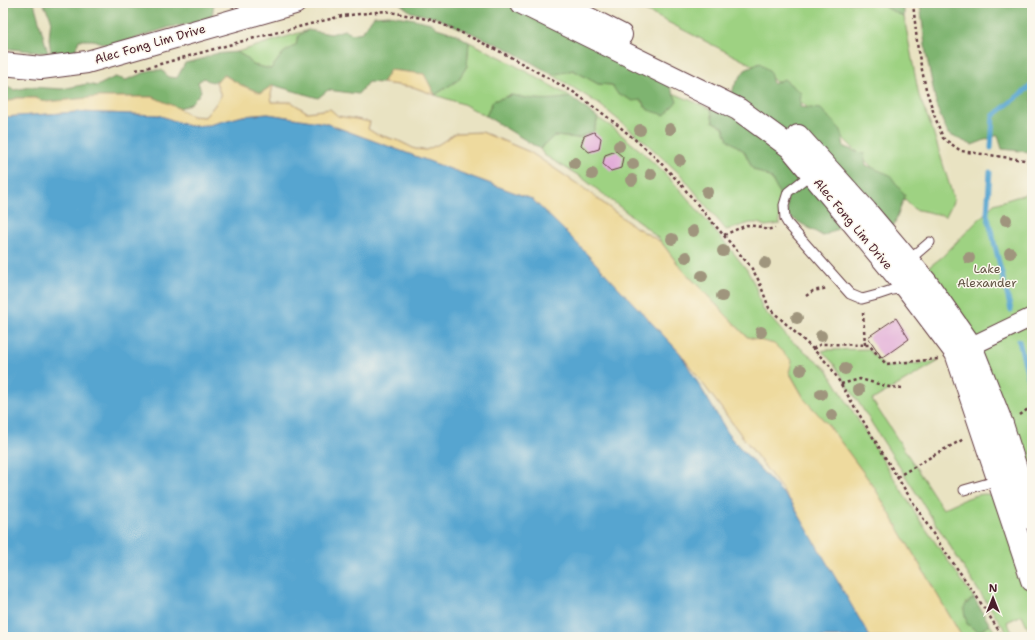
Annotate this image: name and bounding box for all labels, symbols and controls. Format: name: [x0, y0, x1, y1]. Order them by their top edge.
street label: Alec Fong Lim Drive: [93, 20, 207, 67]
street label: Alec Fong Lim Drive: [810, 175, 896, 273]
park label: Lake Alexander: [957, 261, 1017, 291]
north arrow: [973, 578, 1013, 618]
text: N: [989, 581, 998, 596]

